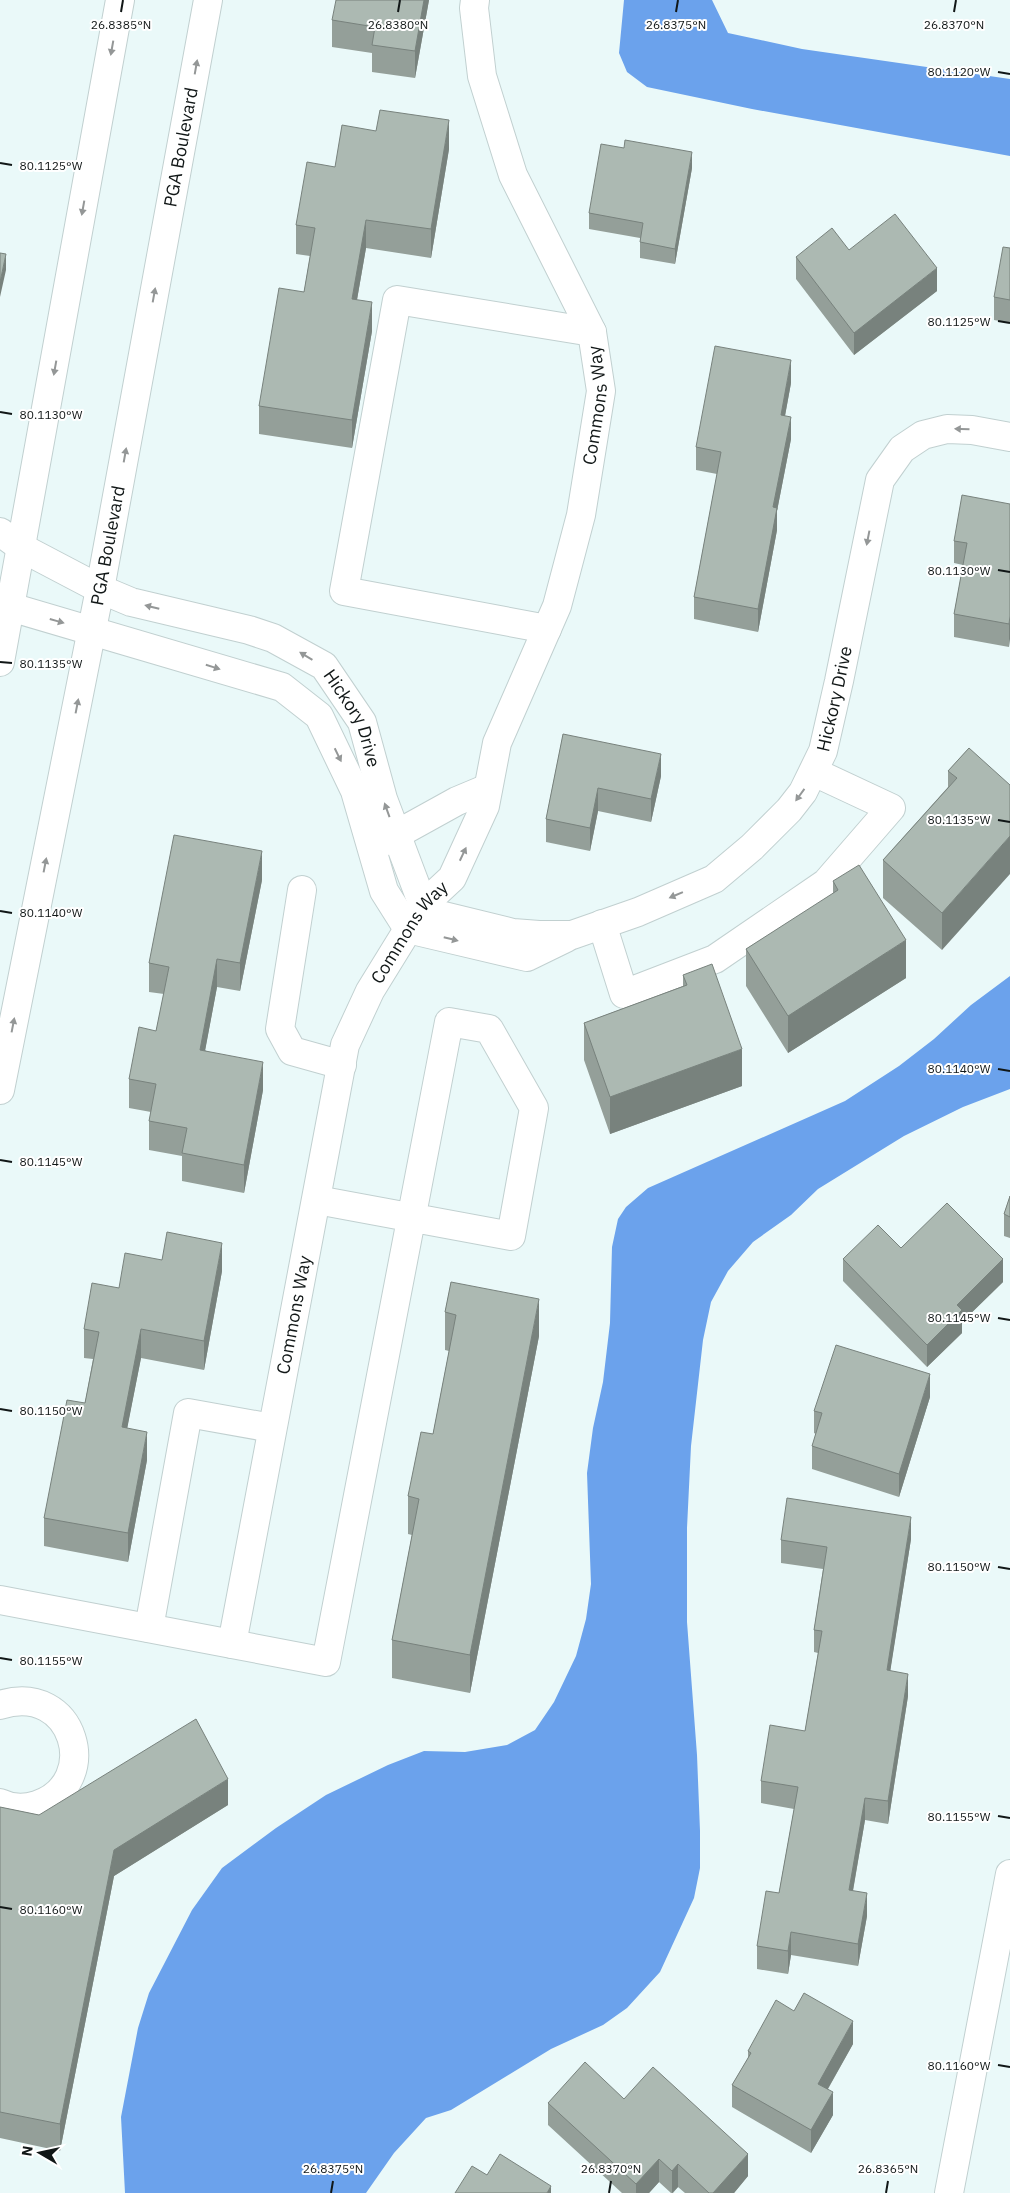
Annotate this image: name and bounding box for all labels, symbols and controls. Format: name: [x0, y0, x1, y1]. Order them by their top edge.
text: 26.8385°N: [91, 17, 151, 32]
text: 26.8380°N: [368, 17, 428, 32]
text: 26.8375°N: [646, 17, 706, 32]
text: 26.8370°N: [924, 17, 984, 32]
one-way arrow: [107, 40, 115, 56]
one-way arrow: [192, 58, 200, 74]
text: 80.1120°W: [928, 64, 991, 79]
street label: PGA Boulevard: [158, 85, 203, 209]
text: 80.1125°W: [20, 158, 83, 173]
one-way arrow: [79, 200, 87, 216]
one-way arrow: [151, 287, 159, 303]
text: 80.1125°W: [928, 314, 991, 329]
street label: Commons Way: [577, 344, 612, 466]
one-way arrow: [50, 360, 58, 376]
text: 80.1130°W: [20, 407, 83, 422]
one-way arrow: [954, 425, 970, 433]
one-way arrow: [121, 448, 129, 463]
street label: PGA Boulevard: [85, 484, 130, 607]
one-way arrow: [864, 531, 872, 546]
text: 80.1130°W: [928, 563, 991, 578]
one-way arrow: [145, 603, 160, 611]
one-way arrow: [50, 617, 65, 625]
street label: Hickory Drive: [811, 644, 857, 754]
one-way arrow: [300, 651, 313, 660]
text: 80.1135°W: [20, 656, 83, 671]
one-way arrow: [206, 663, 221, 671]
street label: Hickory Drive: [319, 665, 386, 770]
one-way arrow: [73, 698, 81, 714]
one-way arrow: [334, 748, 342, 763]
one-way arrow: [795, 788, 805, 802]
one-way arrow: [383, 803, 390, 818]
text: 80.1135°W: [928, 812, 991, 827]
one-way arrow: [459, 846, 467, 861]
one-way arrow: [41, 858, 49, 873]
street label: Commons Way: [365, 876, 452, 988]
one-way arrow: [668, 892, 683, 900]
text: 80.1140°W: [20, 905, 83, 920]
one-way arrow: [444, 935, 459, 943]
one-way arrow: [9, 1017, 17, 1032]
text: 80.1140°W: [928, 1061, 991, 1076]
text: 80.1145°W: [20, 1154, 83, 1169]
street label: Commons Way: [271, 1254, 316, 1376]
text: 80.1145°W: [928, 1310, 991, 1325]
text: 80.1150°W: [20, 1403, 83, 1418]
text: 80.1150°W: [928, 1559, 991, 1574]
text: 80.1155°W: [20, 1653, 83, 1668]
text: 80.1155°W: [928, 1809, 991, 1824]
text: 80.1160°W: [20, 1902, 83, 1917]
text: 80.1160°W: [928, 2058, 991, 2073]
north arrow: [15, 2128, 65, 2178]
text: N: [17, 2145, 37, 2157]
text: 26.8375°N: [303, 2161, 363, 2176]
text: 26.8370°N: [581, 2161, 641, 2176]
text: 26.8365°N: [858, 2161, 918, 2176]

